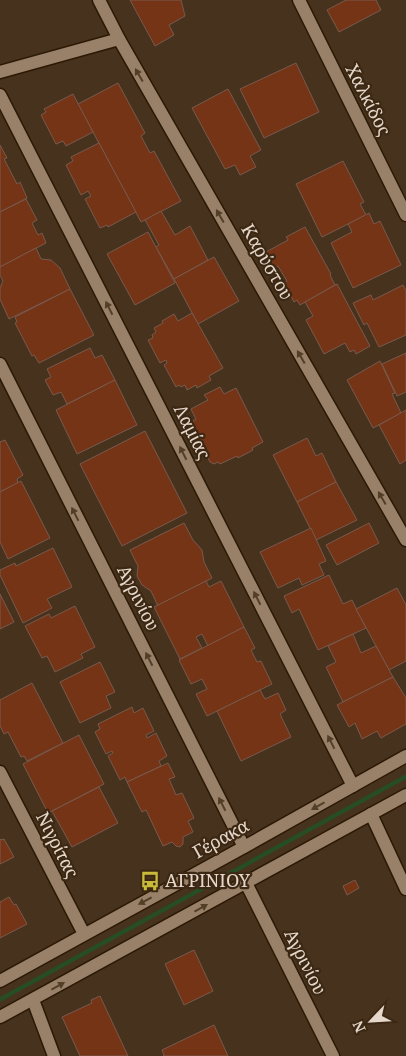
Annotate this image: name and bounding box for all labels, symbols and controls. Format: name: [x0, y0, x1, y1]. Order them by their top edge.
street label: Χαλκίδος: [341, 60, 397, 140]
one-way arrow: [135, 68, 144, 81]
one-way arrow: [216, 209, 225, 222]
street label: Καρύστου: [236, 219, 299, 304]
one-way arrow: [105, 301, 113, 315]
one-way arrow: [297, 349, 305, 364]
street label: Λαμίας: [169, 400, 217, 464]
one-way arrow: [179, 446, 187, 460]
one-way arrow: [377, 491, 386, 504]
one-way arrow: [71, 506, 79, 521]
street label: Αγρινίου: [112, 561, 166, 634]
one-way arrow: [253, 590, 261, 605]
one-way arrow: [145, 651, 153, 666]
one-way arrow: [327, 735, 335, 750]
one-way arrow: [218, 796, 226, 811]
one-way arrow: [311, 801, 324, 810]
street label: Νιγρίτας: [31, 807, 85, 882]
street label: Γέρακα: [188, 813, 253, 863]
place label: ΑΓΡΙΝΙΟΥ: [165, 868, 251, 892]
bus stop icon: ΑΓΡΙΝΙΟΥ: [139, 870, 161, 892]
one-way arrow: [137, 897, 152, 905]
one-way arrow: [194, 904, 208, 912]
street label: Αγρινίου: [279, 925, 333, 998]
one-way arrow: [51, 982, 66, 990]
north arrow: [346, 996, 396, 1046]
text: N: [348, 1018, 370, 1036]

